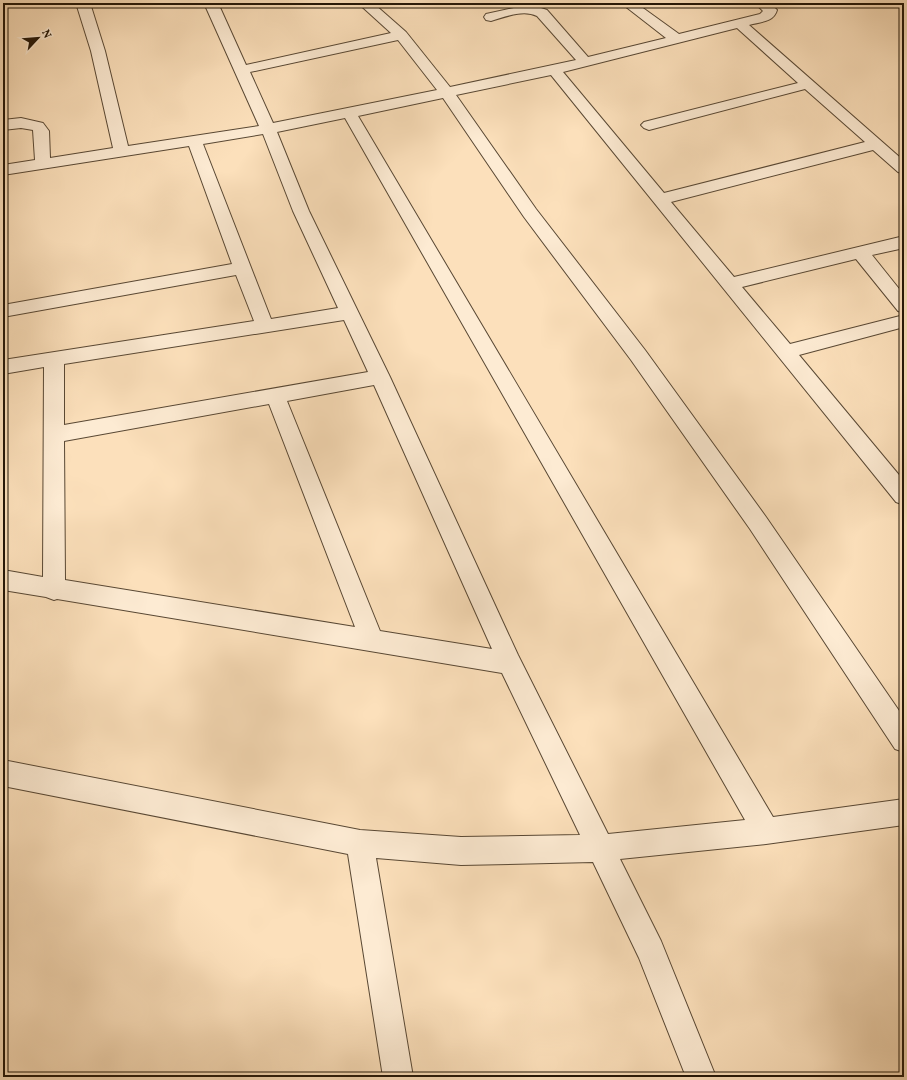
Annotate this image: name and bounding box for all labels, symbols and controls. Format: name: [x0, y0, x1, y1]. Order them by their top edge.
north arrow: [18, 18, 58, 58]
text: N: [37, 27, 54, 41]

